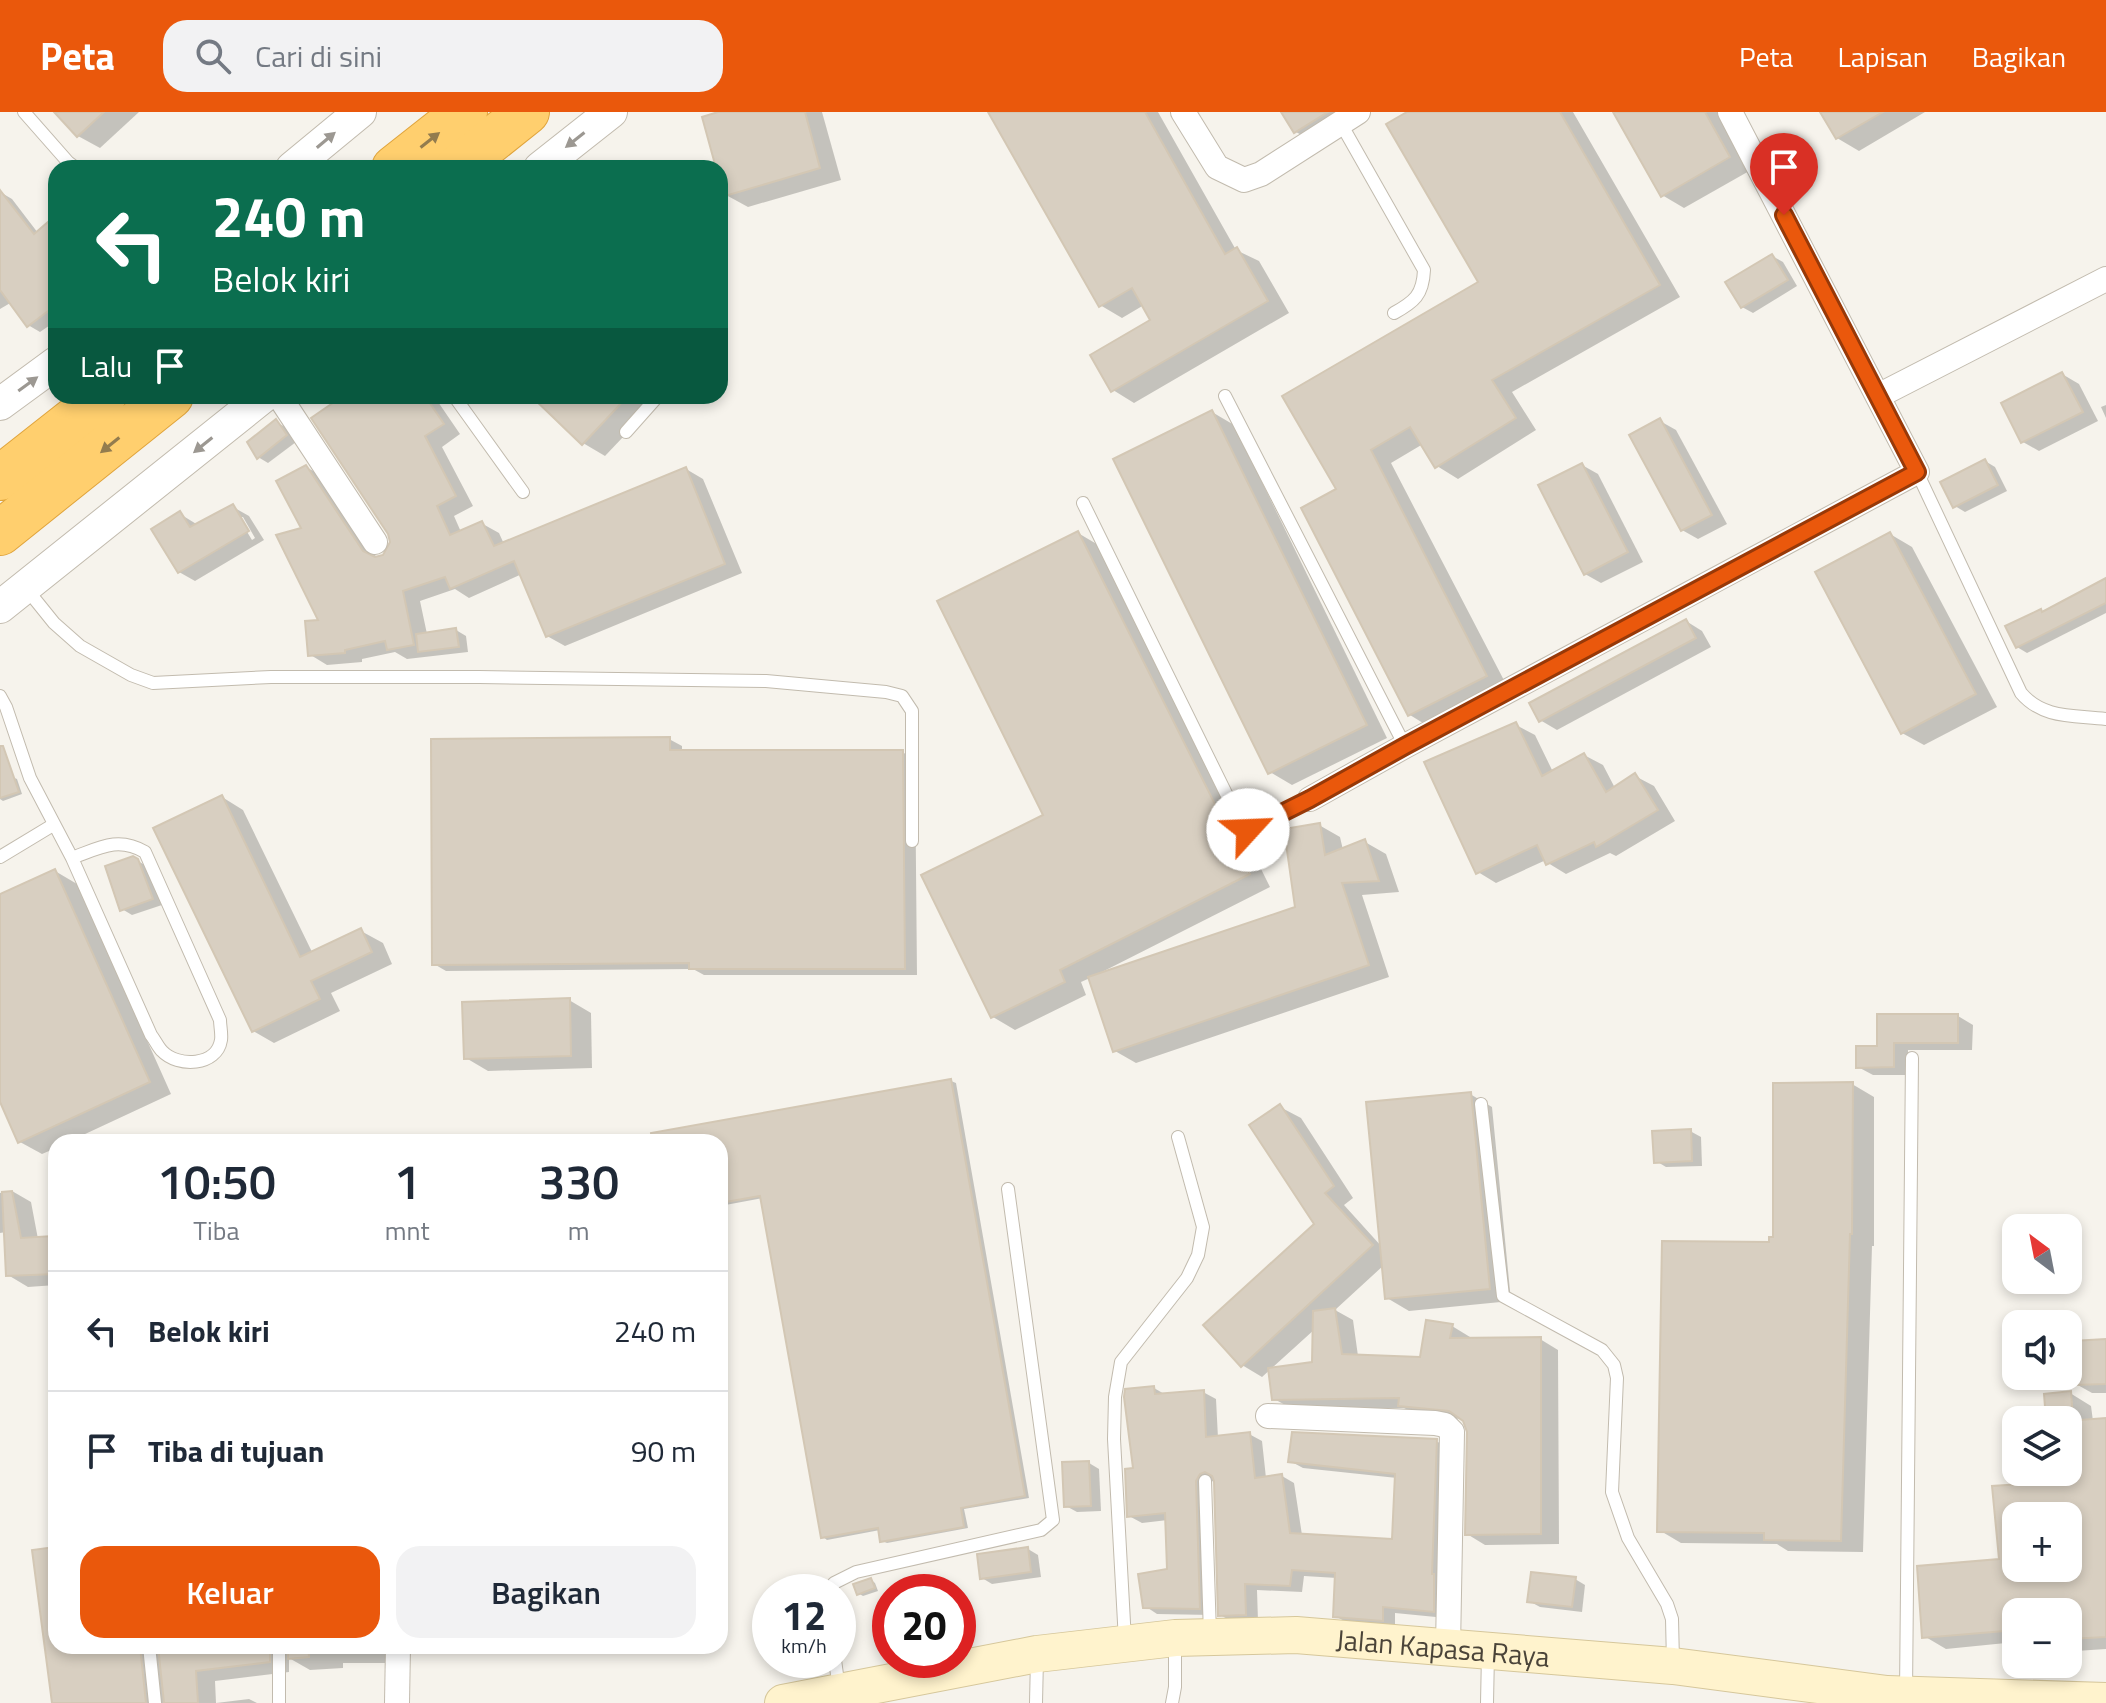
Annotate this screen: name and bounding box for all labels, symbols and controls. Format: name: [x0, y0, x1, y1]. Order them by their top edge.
search box: [163, 20, 723, 92]
text: Peta: [40, 27, 115, 85]
text: Cari di sini: [255, 33, 382, 79]
icon: search: [191, 34, 235, 78]
text: Peta: [1739, 35, 1793, 78]
text: Lapisan: [1837, 35, 1928, 78]
text: Bagikan: [1972, 35, 2066, 78]
one-way arrow: [565, 131, 585, 148]
one-way arrow: [315, 132, 335, 149]
one-way arrow: [420, 132, 440, 149]
pin: [1750, 133, 1818, 215]
icon: arrive: [1762, 145, 1806, 189]
text: 240 m: [212, 174, 365, 259]
icon: left: [80, 192, 184, 296]
text: Belok kiri: [212, 251, 350, 306]
text: Lalu: [80, 343, 132, 389]
icon: arrive: [148, 344, 192, 388]
one-way arrow: [18, 376, 38, 392]
one-way arrow: [100, 436, 120, 452]
one-way arrow: [193, 436, 213, 453]
position arrow: [1206, 788, 1290, 872]
text: 10:50: [157, 1145, 276, 1218]
text: 1: [394, 1145, 421, 1218]
text: 330: [538, 1145, 619, 1218]
text: Tiba: [193, 1211, 239, 1250]
text: mnt: [385, 1211, 430, 1250]
text: m: [568, 1211, 590, 1250]
north arrow: [2002, 1214, 2082, 1294]
map controls: [2002, 1214, 2082, 1678]
text: Belok kiri: [148, 1308, 270, 1354]
text: 240 m: [614, 1308, 696, 1354]
icon: left: [80, 1309, 124, 1353]
button: sound: [2002, 1310, 2082, 1390]
button: layers: [2002, 1406, 2082, 1486]
text: Tiba di tujuan: [148, 1428, 324, 1474]
text: 90 m: [631, 1428, 696, 1474]
icon: arrive: [80, 1429, 124, 1473]
button: +: [2002, 1502, 2082, 1582]
button: Keluar: [80, 1546, 380, 1638]
button: Bagikan: [396, 1546, 696, 1638]
speed limit sign: 20: [872, 1574, 976, 1678]
text: 12: [782, 1585, 826, 1646]
button: −: [2002, 1598, 2082, 1678]
street label: Jalan Kapasa Raya: [1334, 1617, 1551, 1677]
text: km/h: [781, 1630, 827, 1661]

